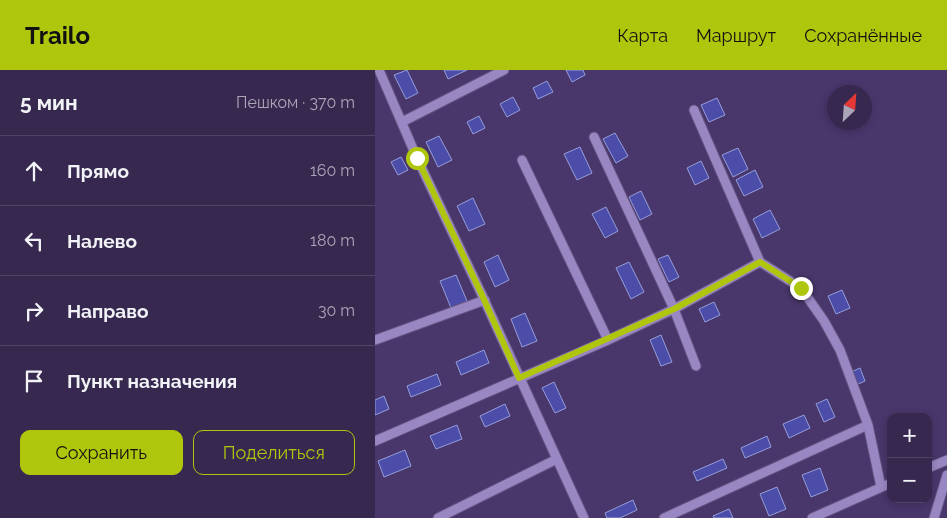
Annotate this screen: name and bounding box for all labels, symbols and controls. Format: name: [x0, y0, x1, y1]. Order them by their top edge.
text: Trailo: [25, 21, 90, 50]
text: Карта: [617, 25, 668, 46]
text: Маршрут: [696, 25, 776, 46]
text: Сохранённые: [804, 25, 922, 46]
north arrow: [827, 85, 872, 130]
text: 5 мин: [20, 90, 78, 115]
text: Пешком · 370 m: [236, 93, 355, 112]
route start: [406, 147, 429, 170]
icon: ahead: [20, 157, 48, 185]
text: Прямо: [67, 160, 129, 182]
text: 160 m: [310, 161, 355, 180]
icon: left: [20, 227, 48, 255]
text: Налево: [67, 230, 137, 252]
text: 180 m: [310, 231, 355, 250]
route end: [790, 277, 813, 300]
icon: right: [20, 297, 48, 325]
text: Направо: [67, 300, 148, 322]
text: 30 m: [318, 301, 355, 320]
icon: arrive: [20, 367, 48, 395]
text: Пункт назначения: [67, 370, 237, 392]
map controls: [887, 413, 932, 503]
button: +: [887, 413, 932, 458]
button: Сохранить: [20, 430, 183, 475]
button: Поделиться: [193, 430, 355, 475]
button: −: [887, 458, 932, 503]

